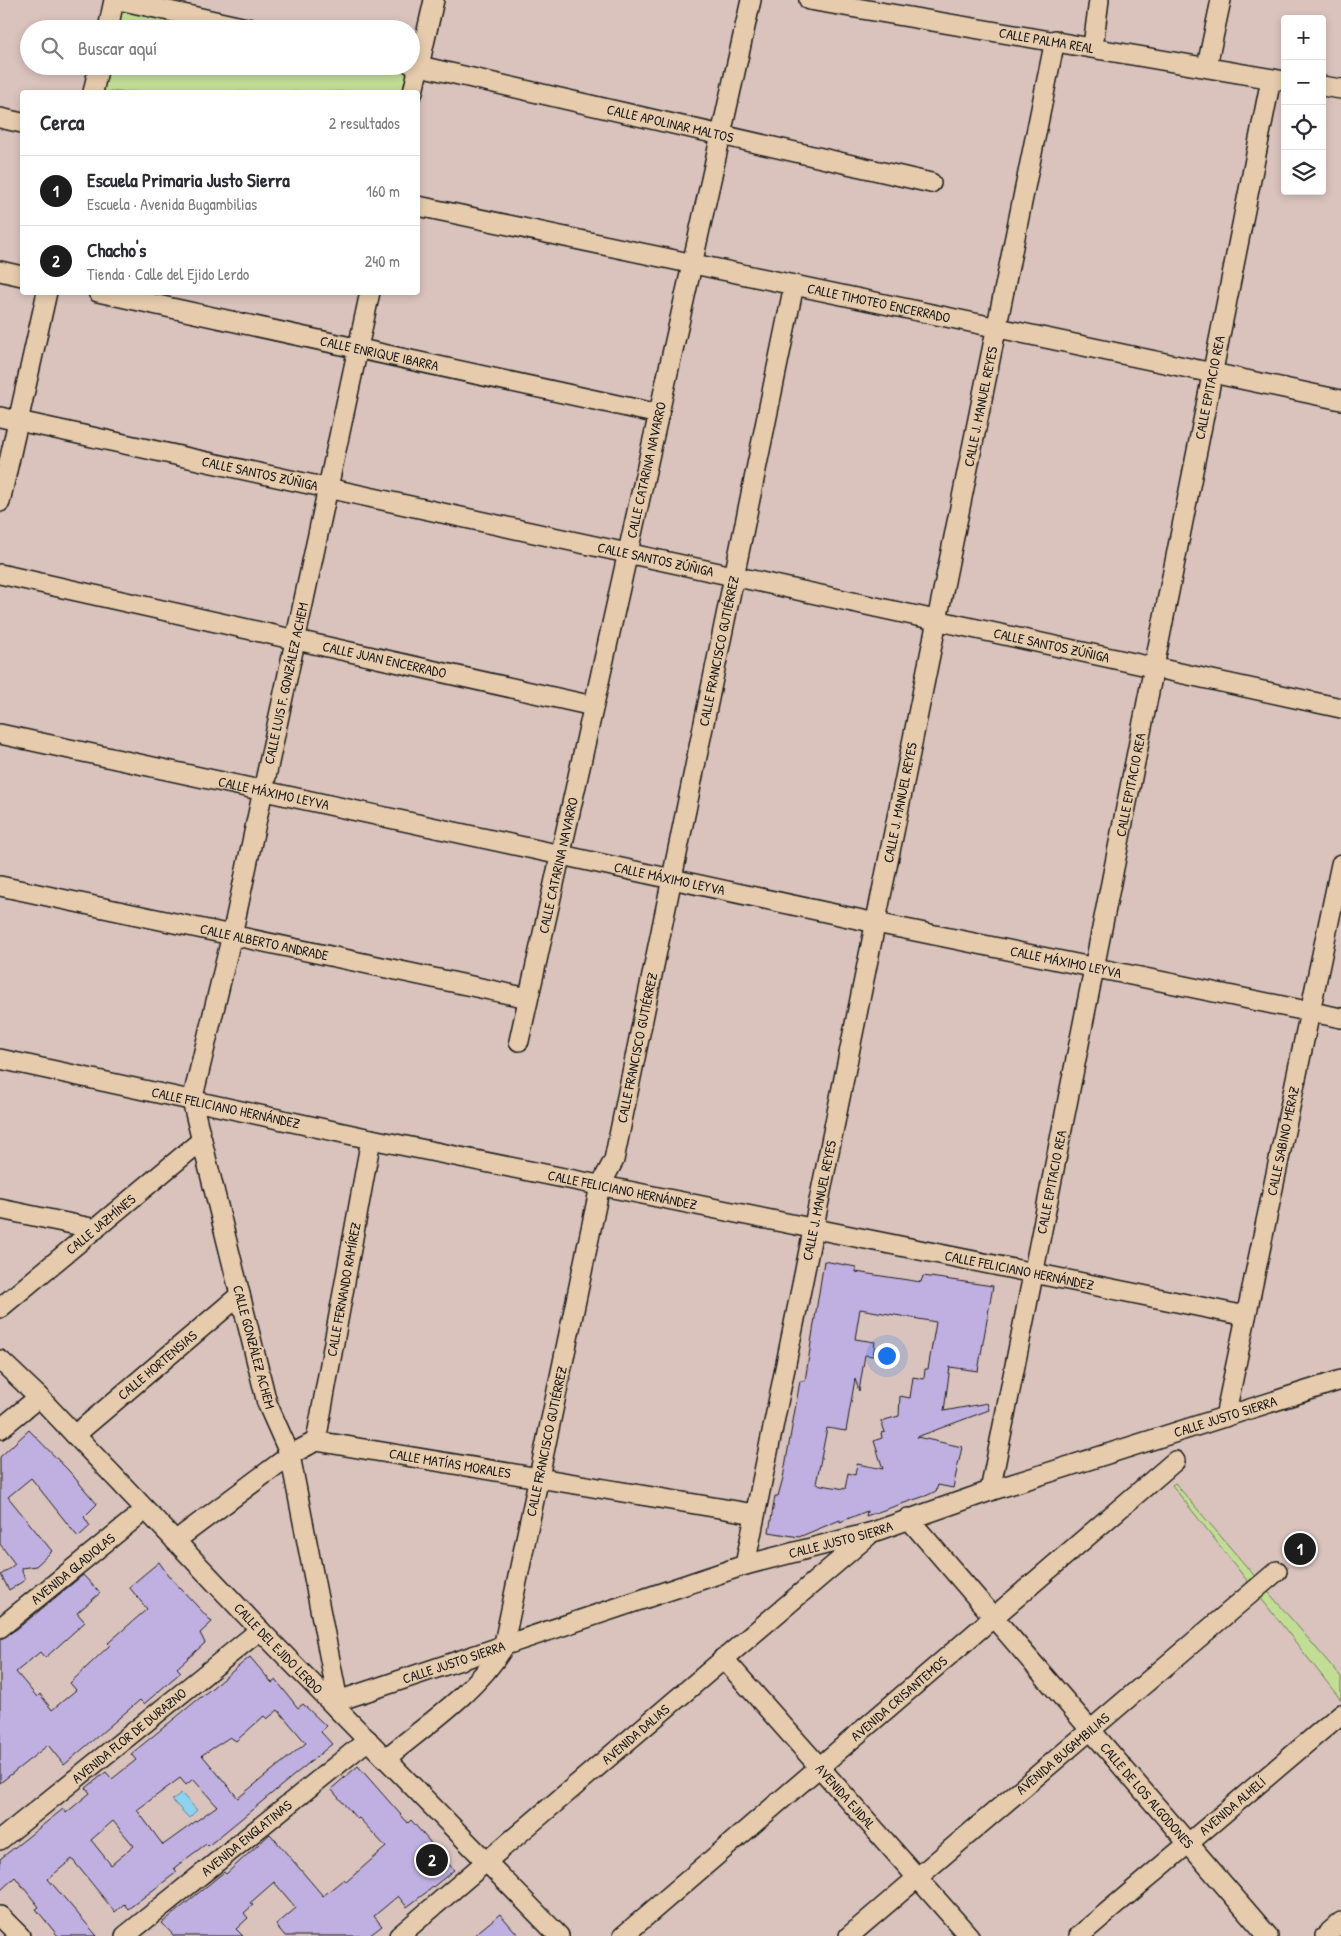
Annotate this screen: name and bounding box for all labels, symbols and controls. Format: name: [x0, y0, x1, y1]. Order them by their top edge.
map controls: [1281, 15, 1326, 195]
button: +: [1281, 15, 1326, 60]
search box: [20, 20, 420, 75]
street label: CALLE PALMA REAL: [998, 22, 1096, 57]
icon: search: [38, 34, 66, 62]
text: Buscar aquí: [78, 35, 157, 61]
button: −: [1281, 60, 1326, 105]
street label: CALLE APOLINAR MALTOS: [605, 99, 736, 147]
button: locate: [1281, 105, 1326, 150]
text: Cerca: [40, 108, 84, 137]
text: 2 resultados: [329, 112, 400, 134]
button: layers: [1281, 150, 1326, 195]
text: Escuela Primaria Justo Sierra: [87, 167, 290, 193]
text: 1: [53, 180, 59, 202]
text: 160 m: [366, 180, 400, 202]
text: Escuela · Avenida Bugambilias: [87, 193, 257, 215]
text: Chacho's: [87, 237, 146, 263]
text: 2: [52, 250, 60, 272]
text: 240 m: [365, 250, 400, 272]
text: Tienda · Calle del Ejido Lerdo: [87, 263, 249, 285]
street label: CALLE TIMOTEO ENCERRADO: [806, 278, 953, 327]
street label: CALLE ENRIQUE IBARRA: [318, 331, 441, 375]
street label: CALLE EPITACIO REA: [1189, 334, 1229, 441]
street label: CALLE J. MANUEL REYES: [958, 344, 1002, 468]
street label: CALLE CATARINA NAVARRO: [621, 400, 670, 540]
street label: CALLE SANTOS ZÚÑIGA: [200, 451, 320, 495]
street label: CALLE SANTOS ZÚÑIGA: [596, 537, 716, 581]
street label: CALLE FRANCISCO GUTIÉRREZ: [693, 574, 743, 728]
street label: CALLE LUIS F. GONZÁLEZ ACHEM: [259, 600, 312, 766]
street label: CALLE SANTOS ZÚÑIGA: [992, 623, 1112, 667]
street label: CALLE JUAN ENCERRADO: [321, 636, 449, 682]
street label: CALLE EPITACIO REA: [1110, 731, 1150, 838]
street label: CALLE J. MANUEL REYES: [878, 740, 921, 864]
street label: CALLE MÁXIMO LEYVA: [217, 771, 331, 814]
street label: CALLE CATARINA NAVARRO: [533, 795, 582, 935]
street label: CALLE MÁXIMO LEYVA: [612, 857, 727, 899]
street label: CALLE ALBERTO ANDRADE: [198, 919, 330, 964]
street label: CALLE MÁXIMO LEYVA: [1009, 941, 1123, 982]
street label: CALLE FRANCISCO GUTIÉRREZ: [612, 971, 661, 1124]
street label: CALLE FELICIANO HERNÁNDEZ: [150, 1082, 302, 1132]
street label: CALLE SABINO MERAZ: [1262, 1084, 1303, 1197]
street label: CALLE EPITACIO REA: [1031, 1128, 1071, 1236]
street label: CALLE J. MANUEL REYES: [797, 1138, 840, 1262]
street label: CALLE FELICIANO HERNÁNDEZ: [546, 1165, 699, 1214]
street label: CALLE JAZMÍNES: [62, 1189, 140, 1258]
street label: CALLE FERNANDO RAMÍREZ: [322, 1221, 365, 1358]
street label: CALLE FELICIANO HERNÁNDEZ: [943, 1245, 1096, 1294]
street label: CALLE GONZÁLEZ ACHEM: [229, 1283, 280, 1411]
street label: CALLE HORTENSIAS: [113, 1325, 201, 1404]
your location: [874, 1343, 900, 1369]
street label: CALLE FRANCISCO GUTIÉRREZ: [521, 1364, 571, 1518]
street label: CALLE JUSTO SIERRA: [1171, 1391, 1279, 1441]
street label: CALLE MATÍAS MORALES: [388, 1443, 513, 1482]
street label: CALLE JUSTO SIERRA: [787, 1516, 895, 1562]
street label: AVENIDA GLADIOLAS: [26, 1528, 119, 1608]
pin: 1: [1284, 1530, 1316, 1568]
street label: CALLE DEL EJIDO LERDO: [230, 1598, 328, 1698]
street label: CALLE JUSTO SIERRA: [400, 1636, 507, 1688]
street label: AVENIDA CRISANTEMOS: [846, 1651, 951, 1745]
street label: AVENIDA FLOR DE DURAZNO: [68, 1683, 190, 1787]
street label: AVENIDA DALIAS: [597, 1699, 674, 1768]
street label: AVENIDA BUGAMBILIAS: [1012, 1708, 1114, 1799]
street label: CALLE DE LOS ALGODONES: [1096, 1738, 1199, 1853]
street label: AVENIDA EJIDAL: [812, 1759, 880, 1833]
street label: AVENIDA ALHELÍ: [1195, 1772, 1269, 1839]
street label: AVENIDA ENGLATINAS: [197, 1795, 296, 1880]
pin: 2: [416, 1841, 448, 1879]

